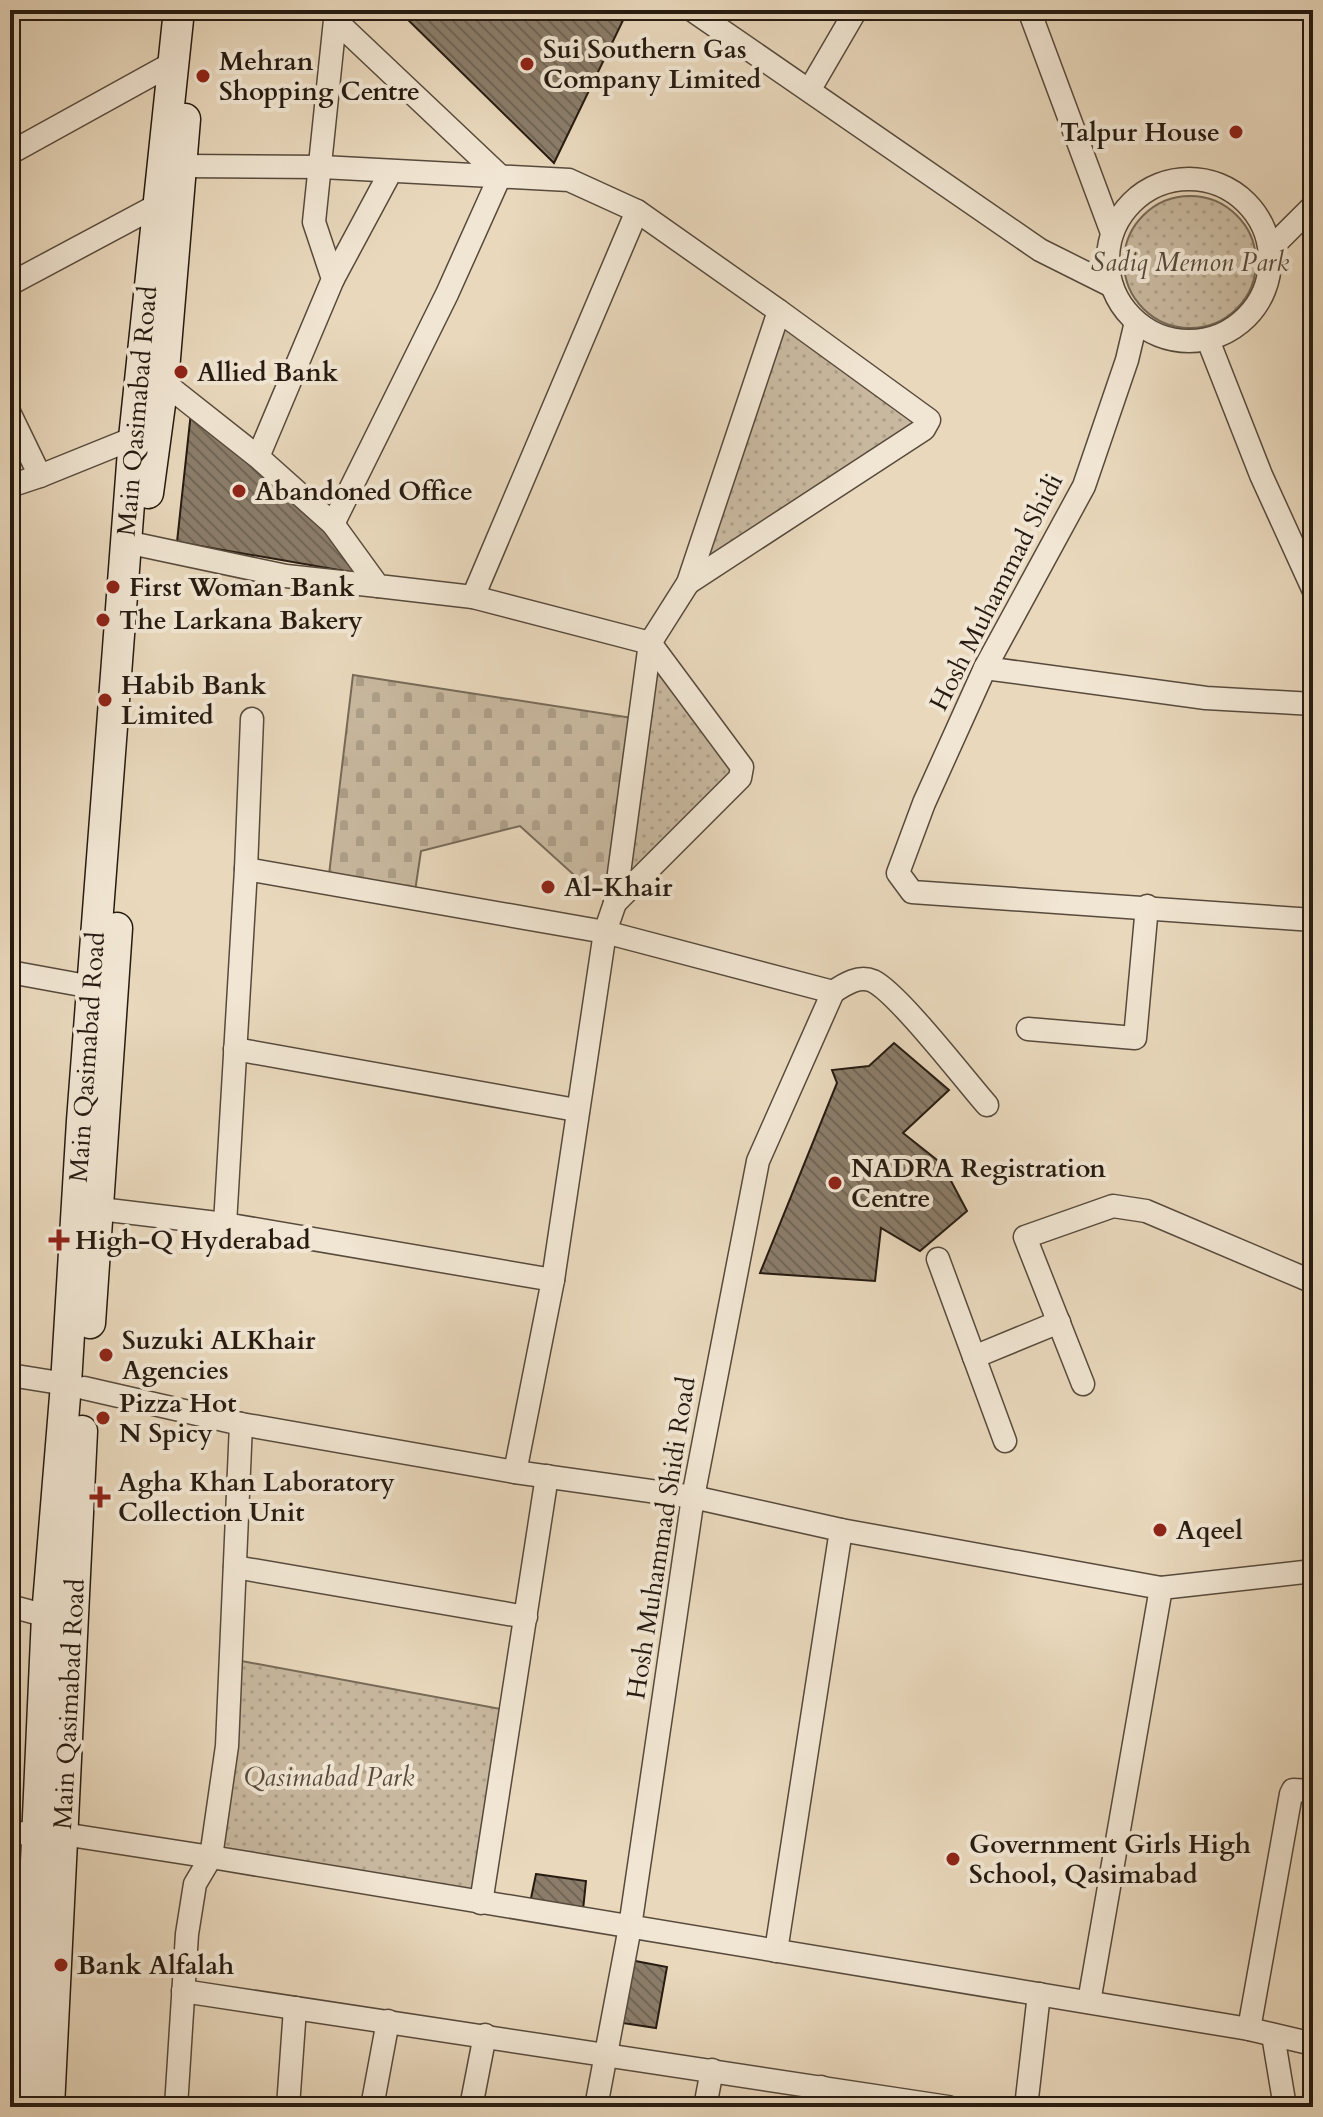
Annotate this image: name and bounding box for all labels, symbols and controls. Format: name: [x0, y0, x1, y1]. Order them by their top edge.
place label: Sui Southern Gas Company Limited: [543, 32, 761, 97]
place label: Mehran Shopping Centre: [219, 44, 420, 109]
marker: Sui Southern Gas Company Limited: [518, 55, 536, 73]
marker: Mehran Shopping Centre: [194, 67, 212, 85]
place label: Talpur House: [1060, 115, 1220, 150]
marker: Talpur House: [1227, 123, 1245, 141]
park label: Sadiq Memon Park: [1091, 245, 1289, 280]
street label: Main Qasimabad Road: [109, 284, 165, 537]
place label: Allied Bank: [197, 355, 339, 390]
marker: Allied Bank: [172, 363, 190, 381]
street label: Hosh Muhammad Shidi: [921, 467, 1071, 717]
place label: Abandoned Office: [255, 474, 473, 509]
marker: Abandoned Office: [230, 482, 248, 500]
place label: First Woman Bank: [129, 570, 356, 605]
marker: First Woman Bank: [104, 578, 122, 596]
place label: The Larkana Bakery: [119, 603, 363, 638]
marker: The Larkana Bakery: [94, 611, 112, 629]
place label: Habib Bank Limited: [121, 668, 267, 733]
marker: Habib Bank Limited: [96, 691, 114, 709]
place label: Al-Khair: [564, 870, 673, 905]
marker: Al-Khair: [539, 878, 557, 896]
street label: Main Qasimabad Road: [61, 931, 113, 1183]
place label: NADRA Registration Centre: [851, 1151, 1106, 1216]
marker: NADRA Registration Centre: [826, 1174, 844, 1192]
place label: High-Q Hyderabad: [75, 1223, 311, 1258]
marker: High-Q Hyderabad: [50, 1231, 68, 1249]
place label: Suzuki ALKhair Agencies: [122, 1323, 316, 1388]
marker: Suzuki ALKhair Agencies: [97, 1346, 115, 1364]
street label: Hosh Muhammad Shidi Road: [618, 1374, 704, 1702]
place label: Pizza Hot N Spicy: [119, 1386, 236, 1451]
marker: Pizza Hot N Spicy: [94, 1409, 112, 1427]
place label: Agha Khan Laboratory Collection Unit: [118, 1465, 395, 1530]
marker: Agha Khan Laboratory Collection Unit: [89, 1486, 111, 1508]
place label: Aqeel: [1176, 1513, 1243, 1548]
marker: Aqeel: [1151, 1521, 1169, 1539]
street label: Main Qasimabad Road: [45, 1578, 93, 1830]
park label: Qasimabad Park: [244, 1760, 415, 1795]
place label: Government Girls High School, Qasimabad: [969, 1827, 1251, 1892]
marker: Government Girls High School, Qasimabad: [944, 1850, 962, 1868]
place label: Bank Alfalah: [77, 1948, 234, 1983]
marker: Bank Alfalah: [52, 1956, 70, 1974]

